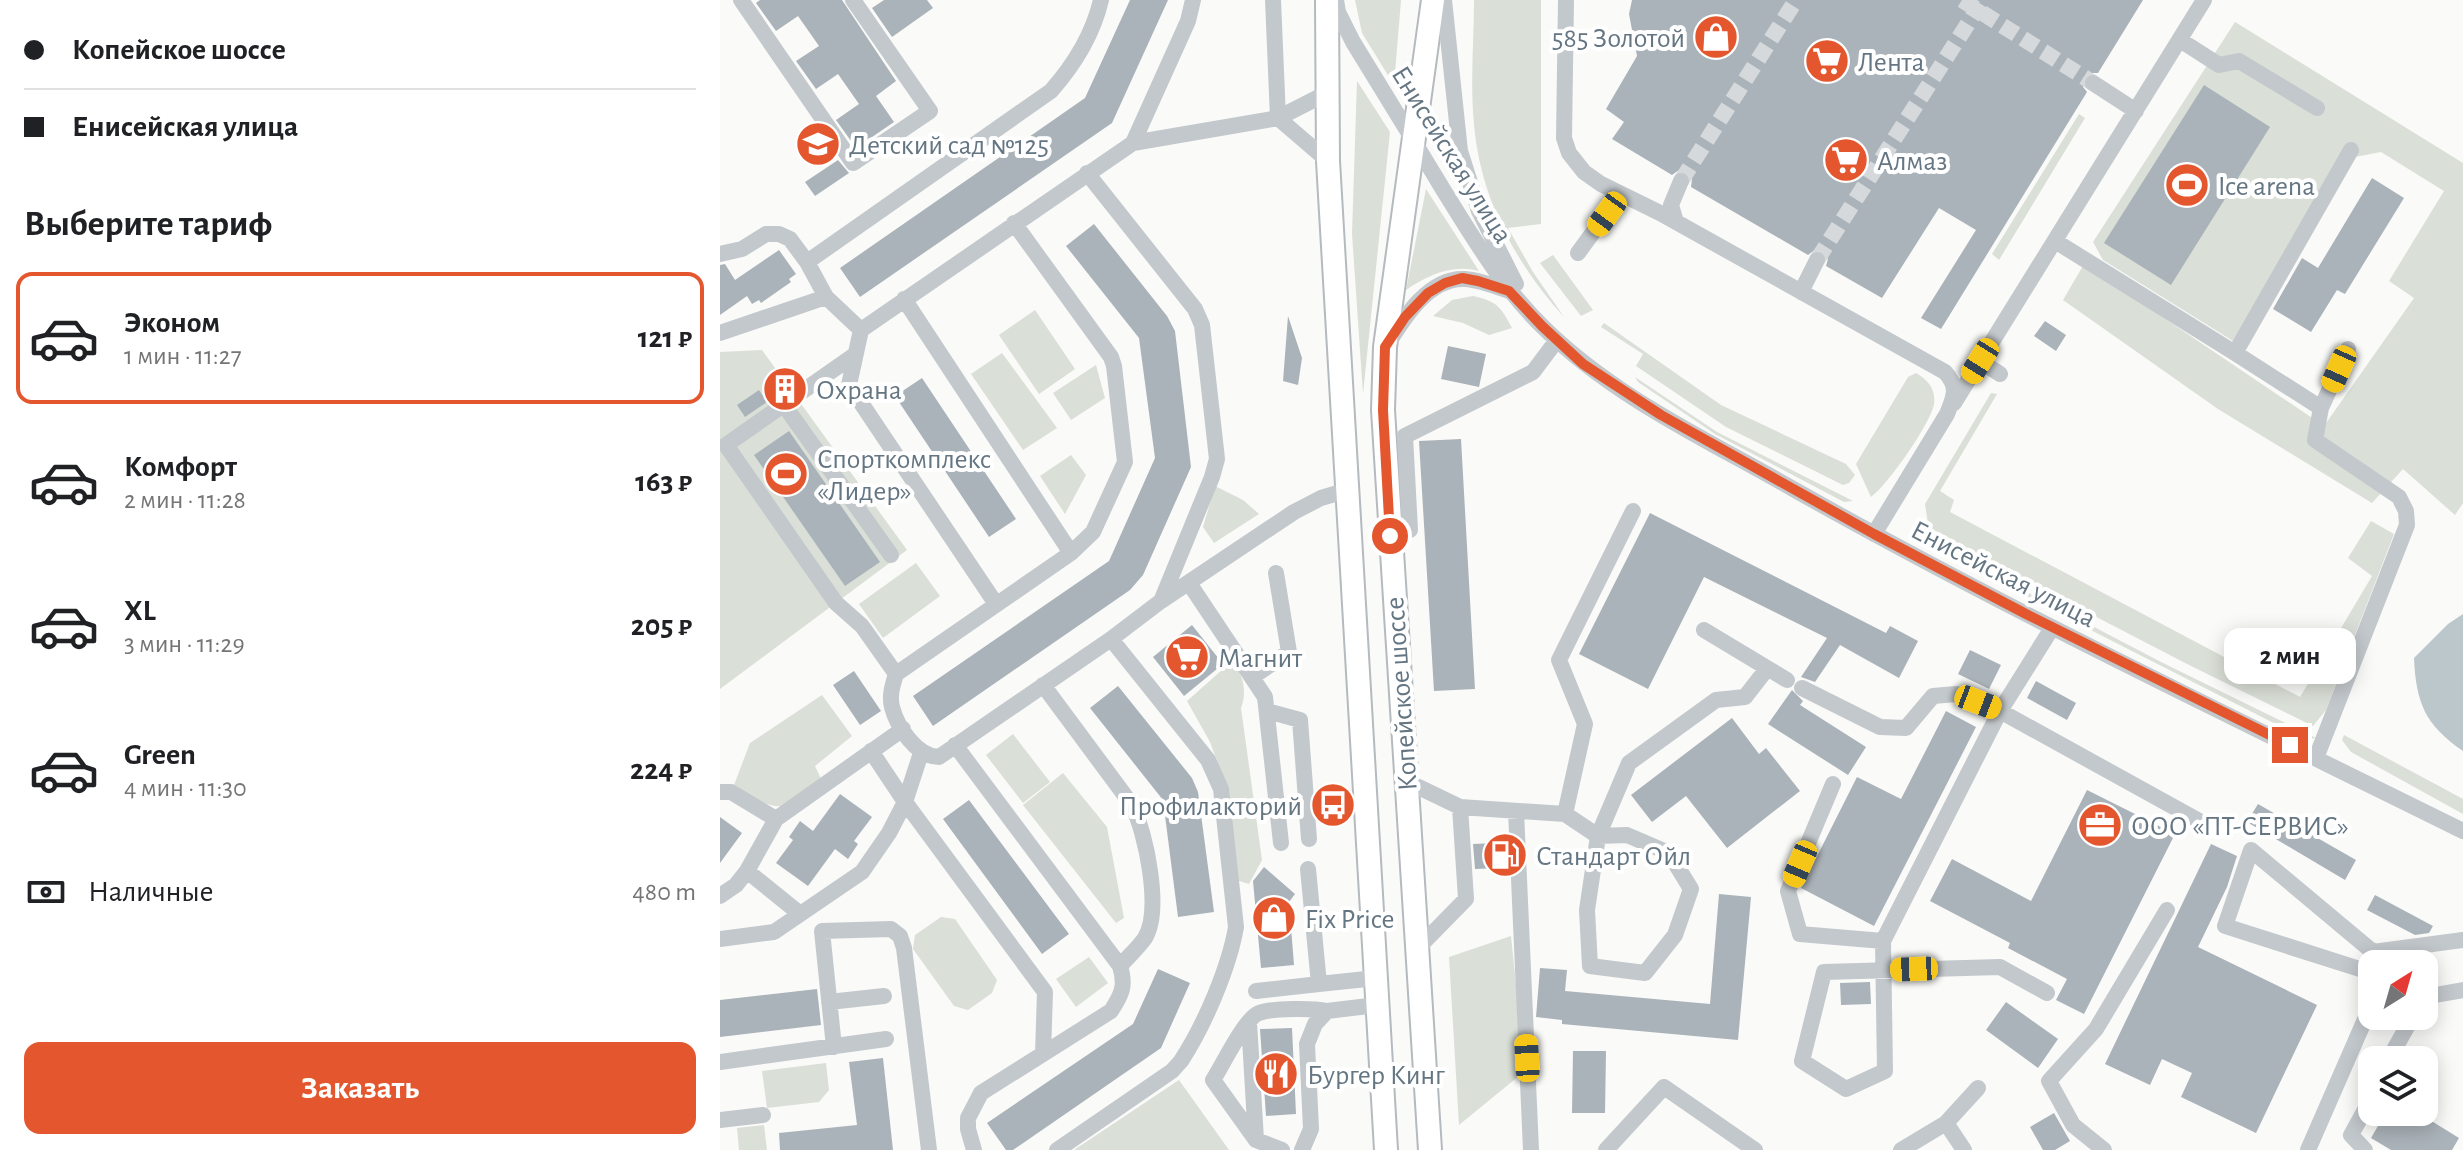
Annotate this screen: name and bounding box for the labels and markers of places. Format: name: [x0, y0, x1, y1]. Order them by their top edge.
shop icon: 585 Золотой: [1692, 13, 1740, 61]
place label: 585 Золотой: [1552, 25, 1685, 53]
supermarket icon: Лента: [1803, 37, 1851, 85]
place label: Лента: [1858, 49, 1925, 77]
school or university icon: Детский сад №125: [794, 120, 842, 168]
place label: Детский сад №125: [849, 132, 1049, 160]
supermarket icon: Алмаз: [1822, 136, 1870, 184]
place label: Алмаз: [1877, 148, 1947, 176]
sports icon: Ice arena: [2163, 161, 2211, 209]
place label: Ice arena: [2218, 173, 2315, 201]
building icon: Охрана: [761, 365, 809, 413]
place label: Охрана: [816, 377, 902, 405]
place label: Спорткомплекс «Лидер»: [817, 446, 991, 506]
sports icon: Спорткомплекс «Лидер»: [762, 450, 810, 498]
supermarket icon: Магнит: [1163, 633, 1211, 681]
place label: Магнит: [1218, 645, 1303, 673]
bus stop icon: Профилакторий: [1309, 781, 1357, 829]
place label: Профилакторий: [1119, 793, 1302, 821]
office icon: ООО «ПТ-СЕРВИС»: [2076, 801, 2124, 849]
place label: ООО «ПТ-СЕРВИС»: [2131, 813, 2349, 841]
fuel station icon: Стандарт Ойл: [1481, 831, 1529, 879]
place label: Стандарт Ойл: [1536, 843, 1691, 871]
shop icon: Fix Price: [1250, 894, 1298, 942]
place label: Fix Price: [1305, 906, 1394, 934]
restaurant icon: Бургер Кинг: [1252, 1050, 1300, 1098]
place label: Бургер Кинг: [1307, 1062, 1445, 1090]

